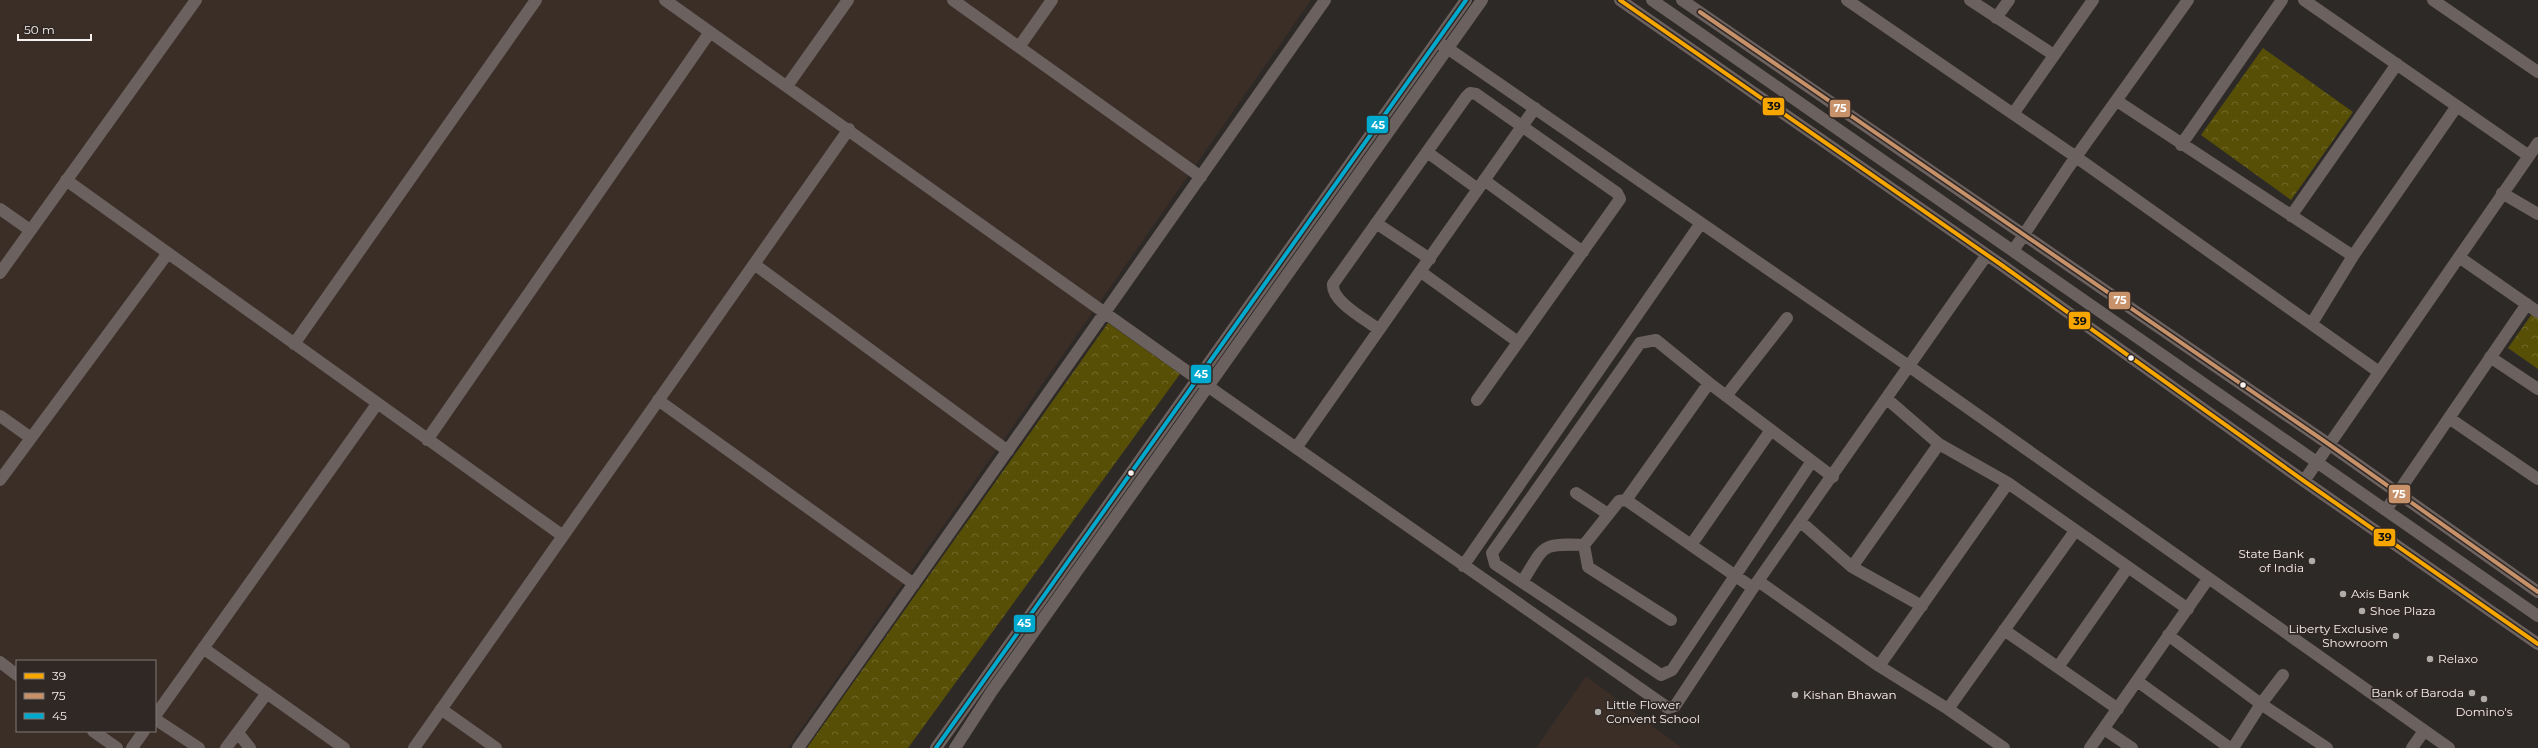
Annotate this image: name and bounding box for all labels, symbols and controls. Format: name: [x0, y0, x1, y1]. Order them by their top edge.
scale bar: [18, 16, 91, 42]
text: 50 m: [24, 22, 55, 37]
line badge: 39: [1762, 97, 1785, 116]
text: 39: [1766, 99, 1781, 113]
line badge: 75: [1829, 99, 1851, 118]
text: 75: [1833, 101, 1847, 115]
line badge: 45: [1366, 115, 1389, 134]
text: 45: [1371, 118, 1386, 132]
line badge: 75: [2108, 291, 2131, 310]
text: 75: [2113, 293, 2127, 307]
line badge: 39: [2068, 311, 2091, 330]
text: 39: [2072, 314, 2087, 328]
unlabelled marker: [2126, 353, 2136, 363]
line badge: 45: [1190, 364, 1212, 384]
text: 45: [1194, 367, 1209, 381]
unlabelled marker: [2238, 380, 2248, 390]
unlabelled marker: [1126, 468, 1136, 478]
line badge: 75: [2388, 484, 2411, 504]
text: 75: [2392, 487, 2406, 501]
line badge: 39: [2373, 528, 2396, 547]
text: 39: [2377, 530, 2392, 544]
place label: State Bank of India: [2238, 546, 2305, 575]
marker: State Bank of India: [2307, 556, 2317, 566]
place label: Axis Bank: [2351, 586, 2410, 601]
marker: Axis Bank: [2338, 589, 2348, 599]
place label: Shoe Plaza: [2370, 603, 2436, 618]
marker: Shoe Plaza: [2357, 606, 2367, 616]
line badge: 45: [1013, 614, 1036, 633]
text: 45: [1017, 616, 1032, 630]
place label: Liberty Exclusive Showroom: [2289, 621, 2388, 650]
marker: Liberty Exclusive Showroom: [2391, 631, 2401, 641]
place label: Relaxo: [2438, 651, 2478, 666]
marker: Relaxo: [2425, 654, 2435, 664]
legend: [16, 660, 156, 732]
text: 39: [52, 668, 66, 683]
place label: Bank of Baroda: [2371, 685, 2464, 700]
place label: Kishan Bhawan: [1803, 687, 1897, 702]
text: 75: [52, 688, 66, 703]
marker: Bank of Baroda: [2467, 688, 2477, 698]
marker: Kishan Bhawan: [1790, 690, 1800, 700]
marker: Domino's: [2479, 694, 2489, 704]
place label: Little Flower Convent School: [1606, 697, 1700, 726]
place label: Domino's: [2455, 704, 2513, 719]
marker: Little Flower Convent School: [1593, 707, 1603, 717]
text: 45: [52, 708, 67, 723]

